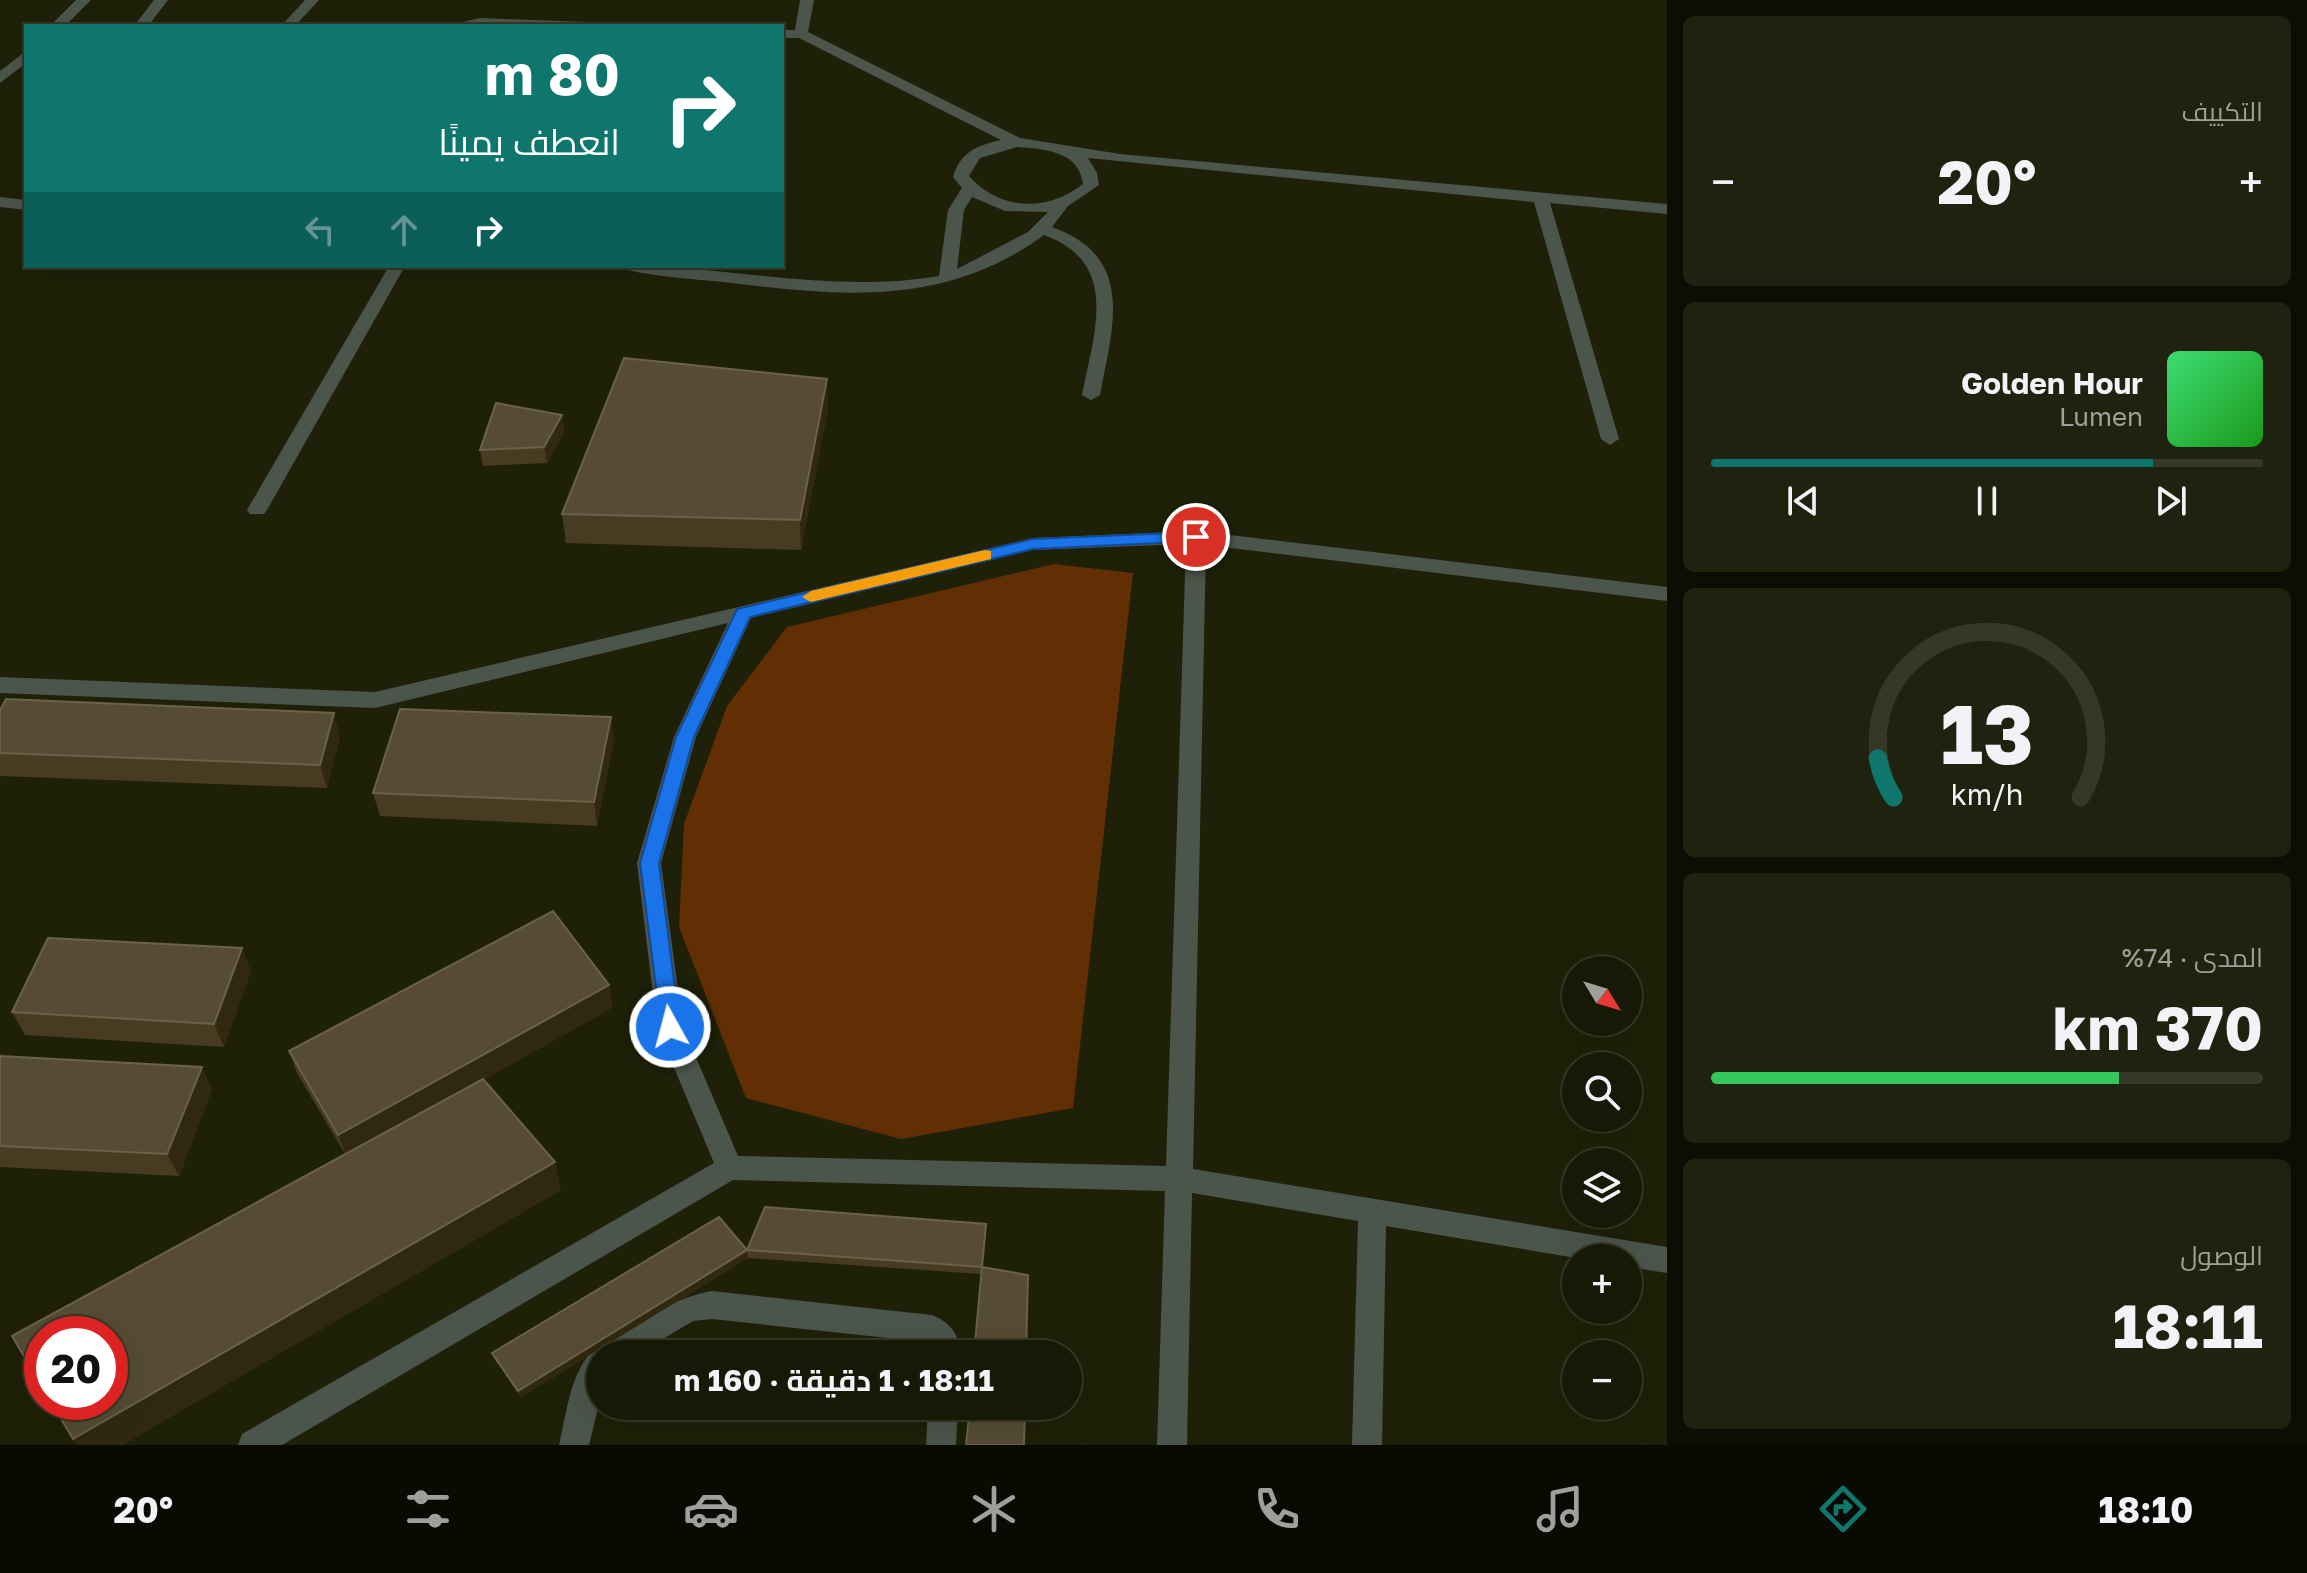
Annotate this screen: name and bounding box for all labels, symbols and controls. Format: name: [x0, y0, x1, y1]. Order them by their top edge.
text: 80 m: [485, 40, 620, 107]
icon: right: [648, 56, 752, 160]
text: التكييف: [2181, 96, 2263, 127]
text: انعطف يمينًا: [438, 120, 620, 163]
text: 20°: [1938, 145, 2037, 217]
text: −: [1711, 155, 1735, 208]
text: +: [2239, 155, 2263, 208]
icon: left: [298, 208, 342, 252]
icon: ahead: [382, 208, 426, 252]
icon: right: [466, 208, 510, 252]
text: Golden Hour: [1961, 365, 2143, 401]
text: Lumen: [2059, 401, 2143, 432]
icon: previous: [1781, 479, 1825, 523]
icon: pause: [1965, 479, 2009, 523]
icon: next: [2149, 479, 2193, 523]
pin: [1162, 503, 1230, 571]
icon: arrive: [1174, 515, 1218, 559]
text: 13: [1940, 682, 2034, 782]
text: km/h: [1951, 778, 2023, 812]
text: المدى · 74%: [2122, 942, 2263, 973]
north arrow: [1562, 956, 1642, 1036]
map controls: [1562, 956, 1642, 1420]
position arrow: [628, 985, 712, 1069]
text: 370 km: [2052, 991, 2263, 1063]
button: search: [1562, 1052, 1642, 1132]
button: layers: [1562, 1148, 1642, 1228]
text: الوصول: [2180, 1240, 2263, 1271]
button: +: [1562, 1244, 1642, 1324]
text: 18:11: [2113, 1289, 2263, 1361]
speed limit sign: 20: [24, 1316, 128, 1420]
button: −: [1562, 1340, 1642, 1420]
text: 18:11 · 1 دقيقة · 160 m: [674, 1362, 994, 1398]
icon: filters: [400, 1481, 456, 1537]
icon: car: [683, 1481, 739, 1537]
icon: climate: [966, 1481, 1022, 1537]
icon: phone: [1249, 1481, 1305, 1537]
icon: music: [1532, 1481, 1588, 1537]
icon: directions: [1815, 1481, 1871, 1537]
text: 20°: [114, 1488, 173, 1531]
text: 18:10: [2098, 1488, 2193, 1531]

